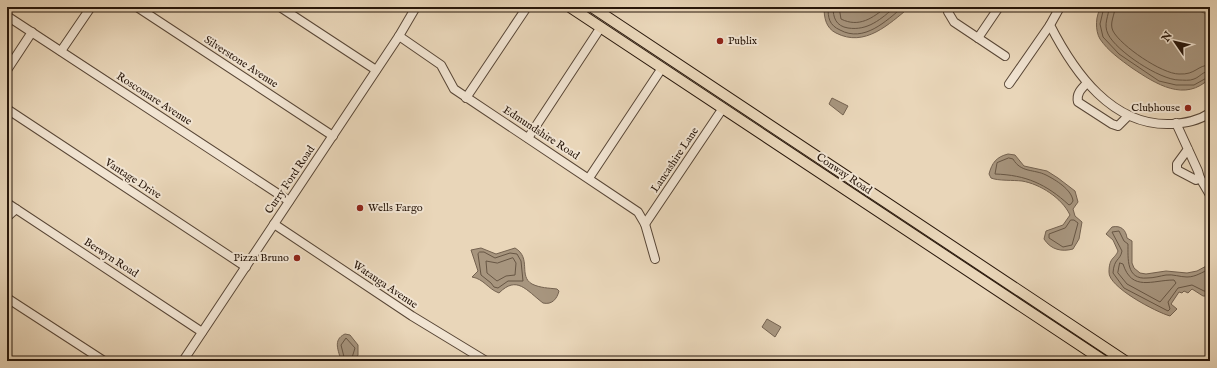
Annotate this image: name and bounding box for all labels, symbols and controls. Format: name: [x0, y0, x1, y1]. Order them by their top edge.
north arrow: [1155, 22, 1195, 62]
text: N: [1159, 29, 1176, 46]
street label: Silverstone Avenue: [201, 33, 281, 91]
place label: Publix: [728, 34, 758, 48]
marker: Publix: [715, 36, 725, 46]
street label: Roscomare Avenue: [114, 69, 194, 129]
place label: Clubhouse: [1131, 101, 1180, 115]
street label: Edmundshire Road: [500, 103, 582, 163]
marker: Clubhouse: [1183, 103, 1193, 113]
street label: Lancashire Lane: [648, 125, 702, 195]
street label: Curry Ford Road: [262, 143, 318, 217]
street label: Conway Road: [814, 150, 875, 198]
street label: Vantage Drive: [101, 155, 164, 202]
place label: Wells Fargo: [368, 201, 423, 215]
marker: Wells Fargo: [355, 203, 365, 213]
street label: Berwyn Road: [81, 235, 141, 281]
place label: Pizza Bruno: [234, 251, 289, 265]
marker: Pizza Bruno: [292, 253, 302, 263]
street label: Watauga Avenue: [350, 258, 420, 312]

